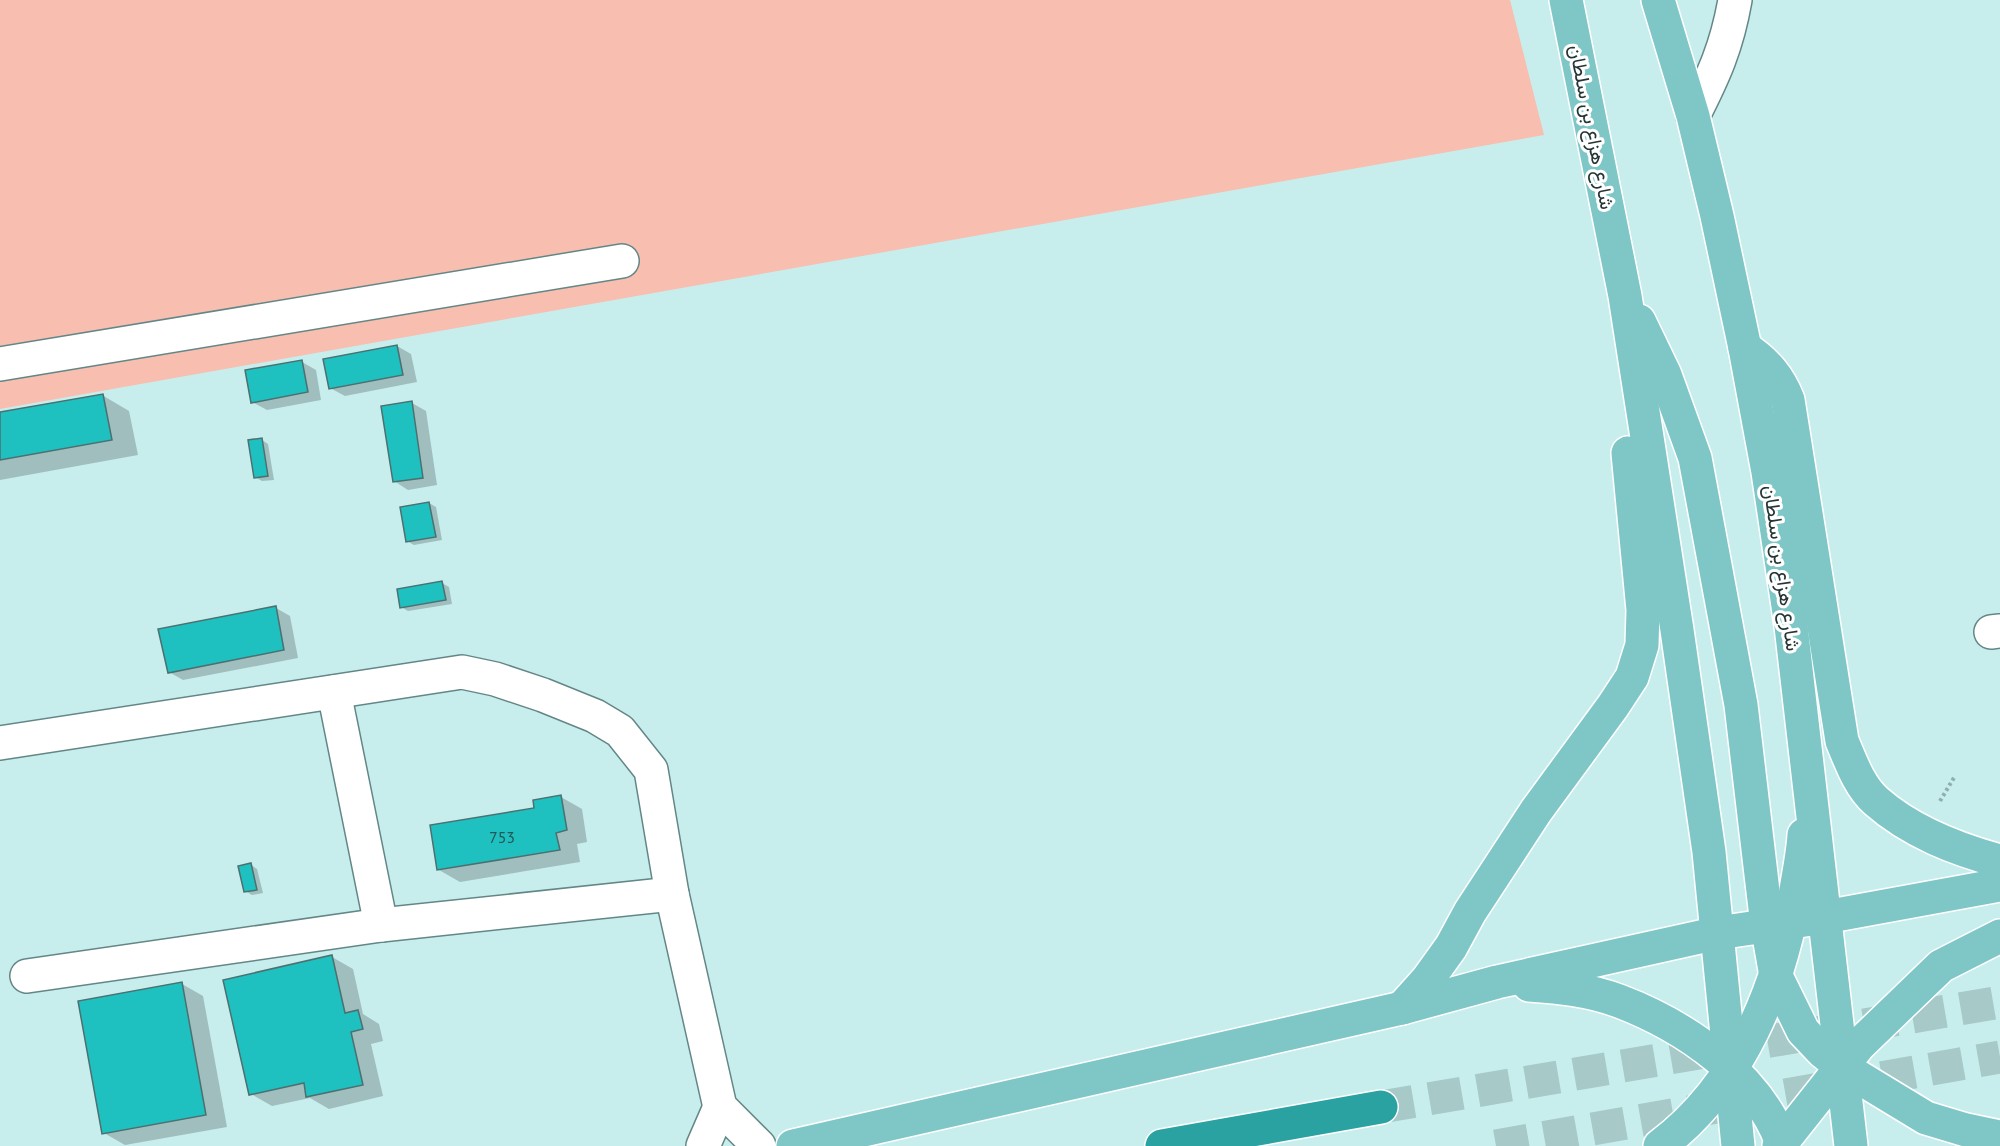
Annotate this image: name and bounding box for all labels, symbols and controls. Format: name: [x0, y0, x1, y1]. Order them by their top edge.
street label: شارع هزاع بن سلطان: [1562, 42, 1621, 212]
street label: شارع هزاع بن سلطان: [1756, 483, 1807, 653]
house number: 753: [489, 827, 515, 847]

